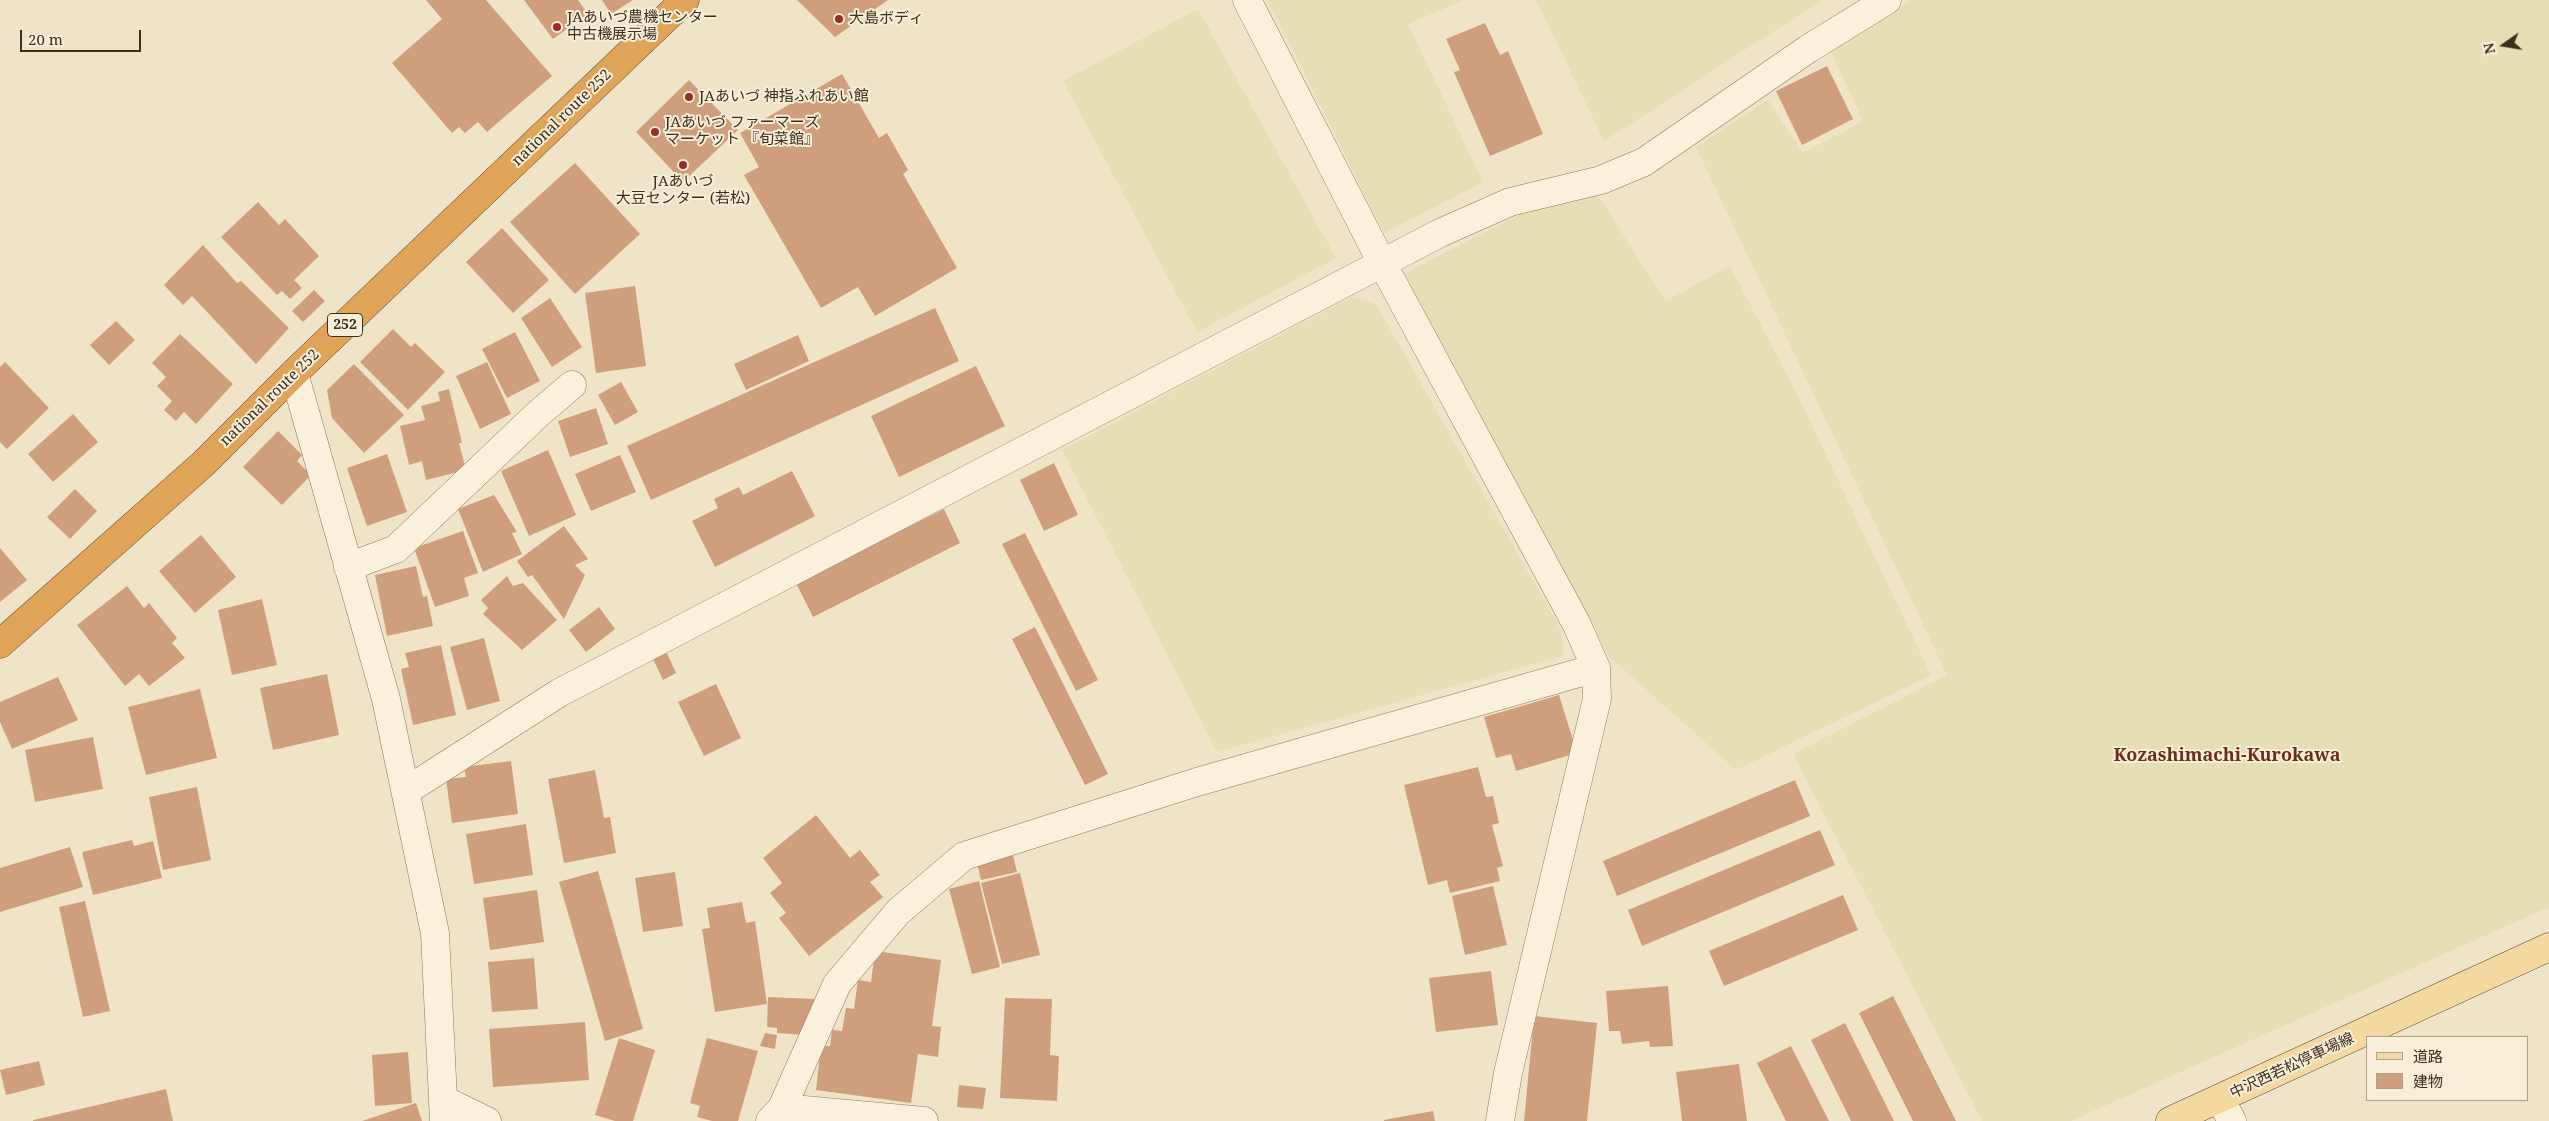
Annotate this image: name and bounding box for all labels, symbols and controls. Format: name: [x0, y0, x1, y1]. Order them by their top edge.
place label: JAあいづ農機センター 中古機展示場: [567, 9, 718, 44]
place label: 大島ボディ: [849, 10, 924, 28]
marker: 大島ボディ: [833, 13, 845, 25]
scale bar: [22, 20, 144, 52]
north arrow: [2479, 20, 2529, 70]
marker: JAあいづ農機センター 中古機展示場: [551, 21, 563, 33]
text: 20 m: [28, 29, 63, 49]
text: N: [2478, 41, 2499, 56]
street label: national route 252: [509, 66, 615, 170]
place label: JAあいづ 神指ふれあい館: [699, 88, 869, 106]
marker: JAあいづ 神指ふれあい館: [683, 91, 695, 103]
place label: JAあいづ ファーマーズ マーケット 『旬菜館』: [665, 114, 820, 149]
marker: JAあいづ ファーマーズ マーケット 『旬菜館』: [649, 126, 661, 138]
marker: JAあいづ 大豆センター (若松): [677, 159, 689, 171]
place label: JAあいづ 大豆センター (若松): [616, 173, 750, 208]
road number: 252: [328, 314, 362, 336]
street label: national route 252: [217, 346, 323, 450]
district label: Kozashimachi-Kurokawa: [2114, 745, 2340, 767]
street label: 中沢西若松停車場線: [2227, 1029, 2357, 1103]
legend: [2366, 1036, 2529, 1101]
text: 道路: [2413, 1046, 2443, 1066]
text: 建物: [2413, 1071, 2443, 1091]

